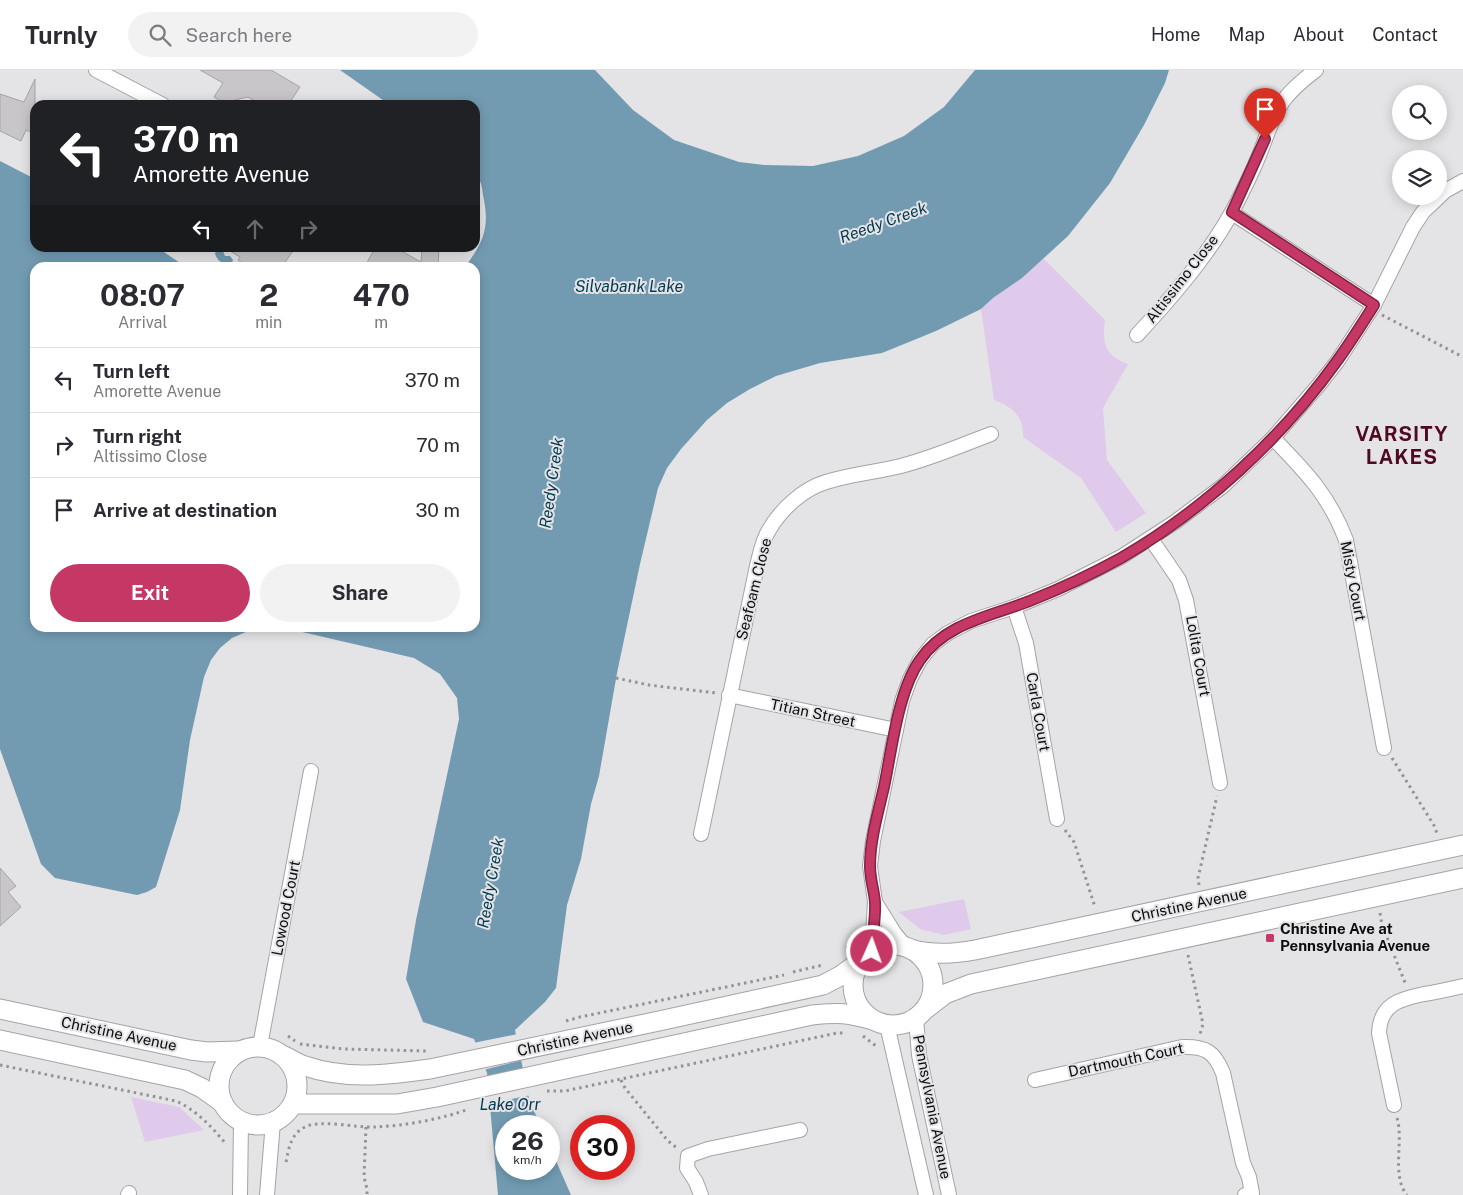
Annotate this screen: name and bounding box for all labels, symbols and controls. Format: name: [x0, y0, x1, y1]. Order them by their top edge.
search box: [128, 12, 478, 57]
text: Turnly: [25, 21, 98, 49]
icon: search: [146, 21, 174, 49]
text: Search here: [186, 24, 292, 46]
text: Home: [1151, 24, 1201, 45]
text: Map: [1229, 24, 1265, 45]
text: About: [1293, 24, 1344, 45]
text: Contact: [1372, 24, 1438, 45]
map controls: [1392, 85, 1447, 205]
button: search: [1392, 85, 1447, 140]
pin: [1244, 88, 1286, 139]
icon: arrive: [1251, 95, 1279, 123]
text: 370 m: [133, 119, 239, 160]
icon: left: [50, 120, 115, 185]
button: layers: [1392, 150, 1447, 205]
text: Amorette Avenue: [133, 161, 309, 187]
water label: Reedy Creek: [837, 198, 930, 247]
icon: left: [188, 215, 216, 243]
icon: ahead: [241, 215, 269, 243]
icon: right: [294, 215, 322, 243]
street label: Altissimo Close: [1142, 231, 1221, 326]
text: 08:07: [100, 277, 185, 313]
text: 2: [259, 277, 278, 313]
text: 470: [352, 277, 410, 313]
water label: Silvabank Lake: [575, 277, 683, 296]
text: Arrival: [118, 313, 167, 332]
text: min: [255, 313, 282, 332]
text: m: [374, 313, 388, 332]
text: Turn left: [93, 360, 170, 382]
icon: left: [50, 366, 78, 394]
text: 370 m: [405, 369, 460, 391]
text: Amorette Avenue: [93, 382, 221, 401]
district label: VARSITY LAKES: [1355, 422, 1449, 469]
text: Turn right: [93, 425, 182, 447]
icon: right: [50, 431, 78, 459]
text: 70 m: [416, 434, 460, 456]
water label: Reedy Creek: [536, 436, 567, 530]
text: Altissimo Close: [93, 447, 207, 466]
icon: arrive: [50, 496, 78, 524]
text: Arrive at destination: [93, 499, 277, 521]
text: 30 m: [415, 499, 460, 521]
street label: Seafoam Close: [733, 536, 774, 642]
street label: Misty Court: [1337, 540, 1370, 622]
button: Exit: [50, 564, 250, 622]
button: Share: [260, 564, 460, 622]
street label: Lolita Court: [1183, 614, 1214, 698]
street label: Carla Court: [1023, 671, 1054, 753]
street label: Titian Street: [769, 695, 857, 730]
water label: Reedy Creek: [473, 836, 508, 930]
street label: Lowood Court: [268, 859, 303, 957]
street label: Christine Avenue: [1129, 884, 1248, 925]
place label: Christine Ave at Pennsylvania Avenue: [1280, 920, 1430, 954]
position arrow: [845, 924, 897, 976]
marker: Christine Ave at Pennsylvania Avenue: [1264, 932, 1276, 944]
street label: Christine Avenue: [60, 1013, 179, 1054]
street label: Christine Avenue: [515, 1018, 634, 1059]
street label: Pennsylvania Avenue: [910, 1033, 955, 1180]
street label: Dartmouth Court: [1067, 1039, 1185, 1080]
water label: Lake Orr: [479, 1095, 542, 1114]
speed limit sign: 30: [570, 1115, 635, 1180]
text: 26: [511, 1126, 544, 1156]
text: km/h: [513, 1153, 542, 1167]

